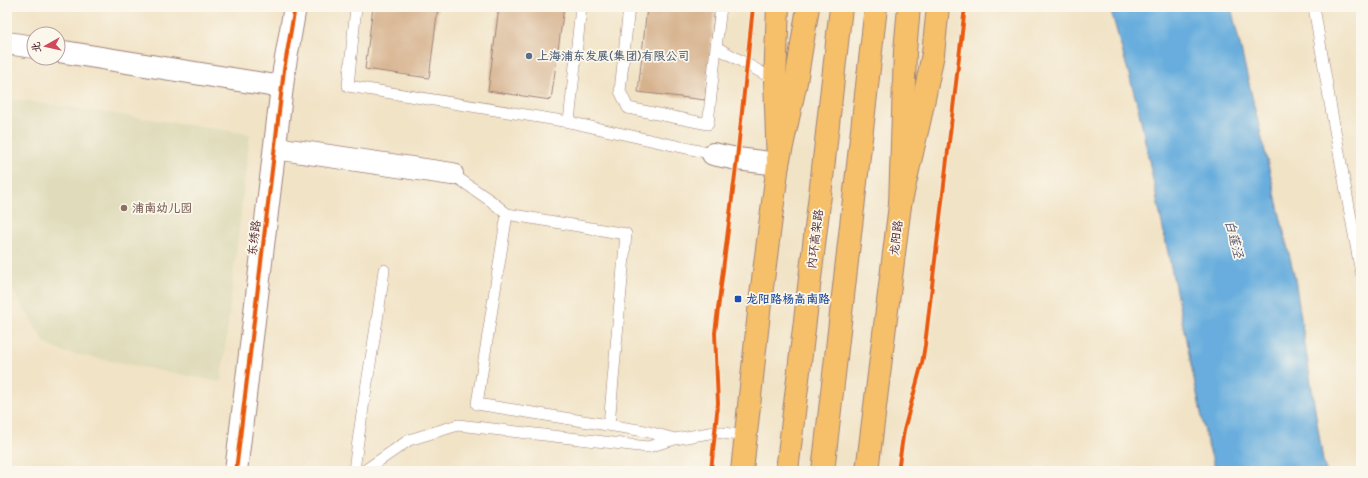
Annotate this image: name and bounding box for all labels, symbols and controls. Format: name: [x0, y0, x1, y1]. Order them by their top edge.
north arrow: [26, 26, 66, 66]
text: 北: [29, 41, 44, 54]
place label: 上海浦东发展(集团)有限公司: [537, 49, 690, 63]
marker: 上海浦东发展(集团)有限公司: [524, 51, 534, 61]
place label: 浦南幼儿园: [132, 201, 192, 215]
marker: 浦南幼儿园: [119, 203, 129, 213]
street label: 内环高架路: [804, 208, 826, 270]
water label: 白莲泾: [1222, 218, 1247, 261]
street label: 东绣路: [245, 219, 263, 257]
street label: 龙阳路: [887, 219, 905, 257]
place label: 龙阳路杨高南路: [746, 292, 830, 306]
marker: 龙阳路杨高南路: [733, 294, 743, 304]

